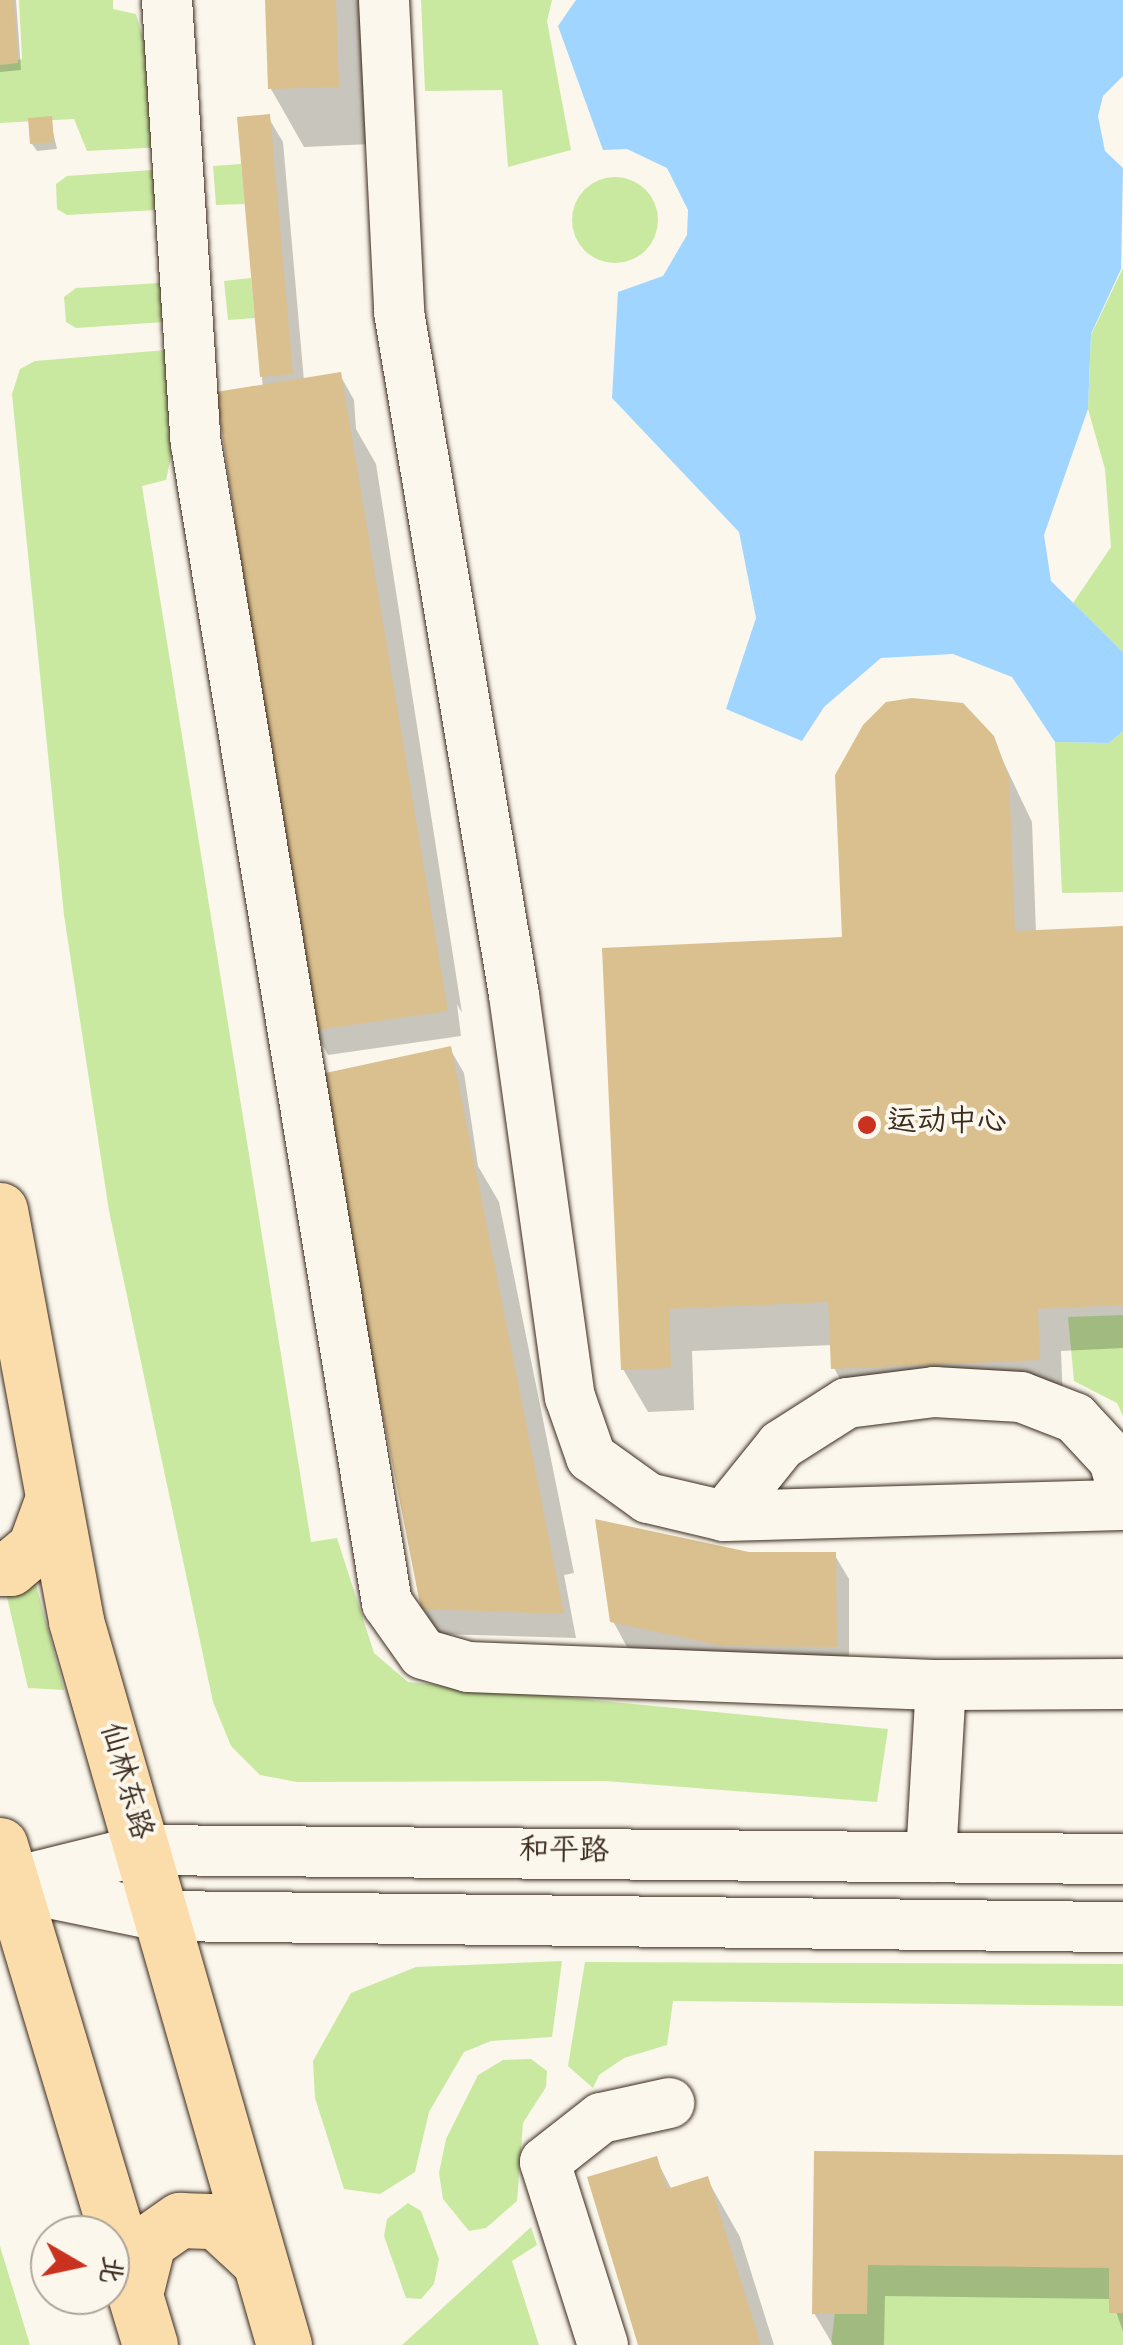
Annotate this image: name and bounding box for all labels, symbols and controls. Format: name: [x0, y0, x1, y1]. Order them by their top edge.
place label: 运动中心: [887, 1107, 1007, 1143]
marker: 运动中心: [856, 1114, 878, 1136]
street label: 仙林东路: [89, 1719, 157, 1845]
street label: 和平路: [519, 1835, 609, 1873]
north arrow: [30, 2215, 130, 2315]
text: 北: [86, 2252, 130, 2286]

